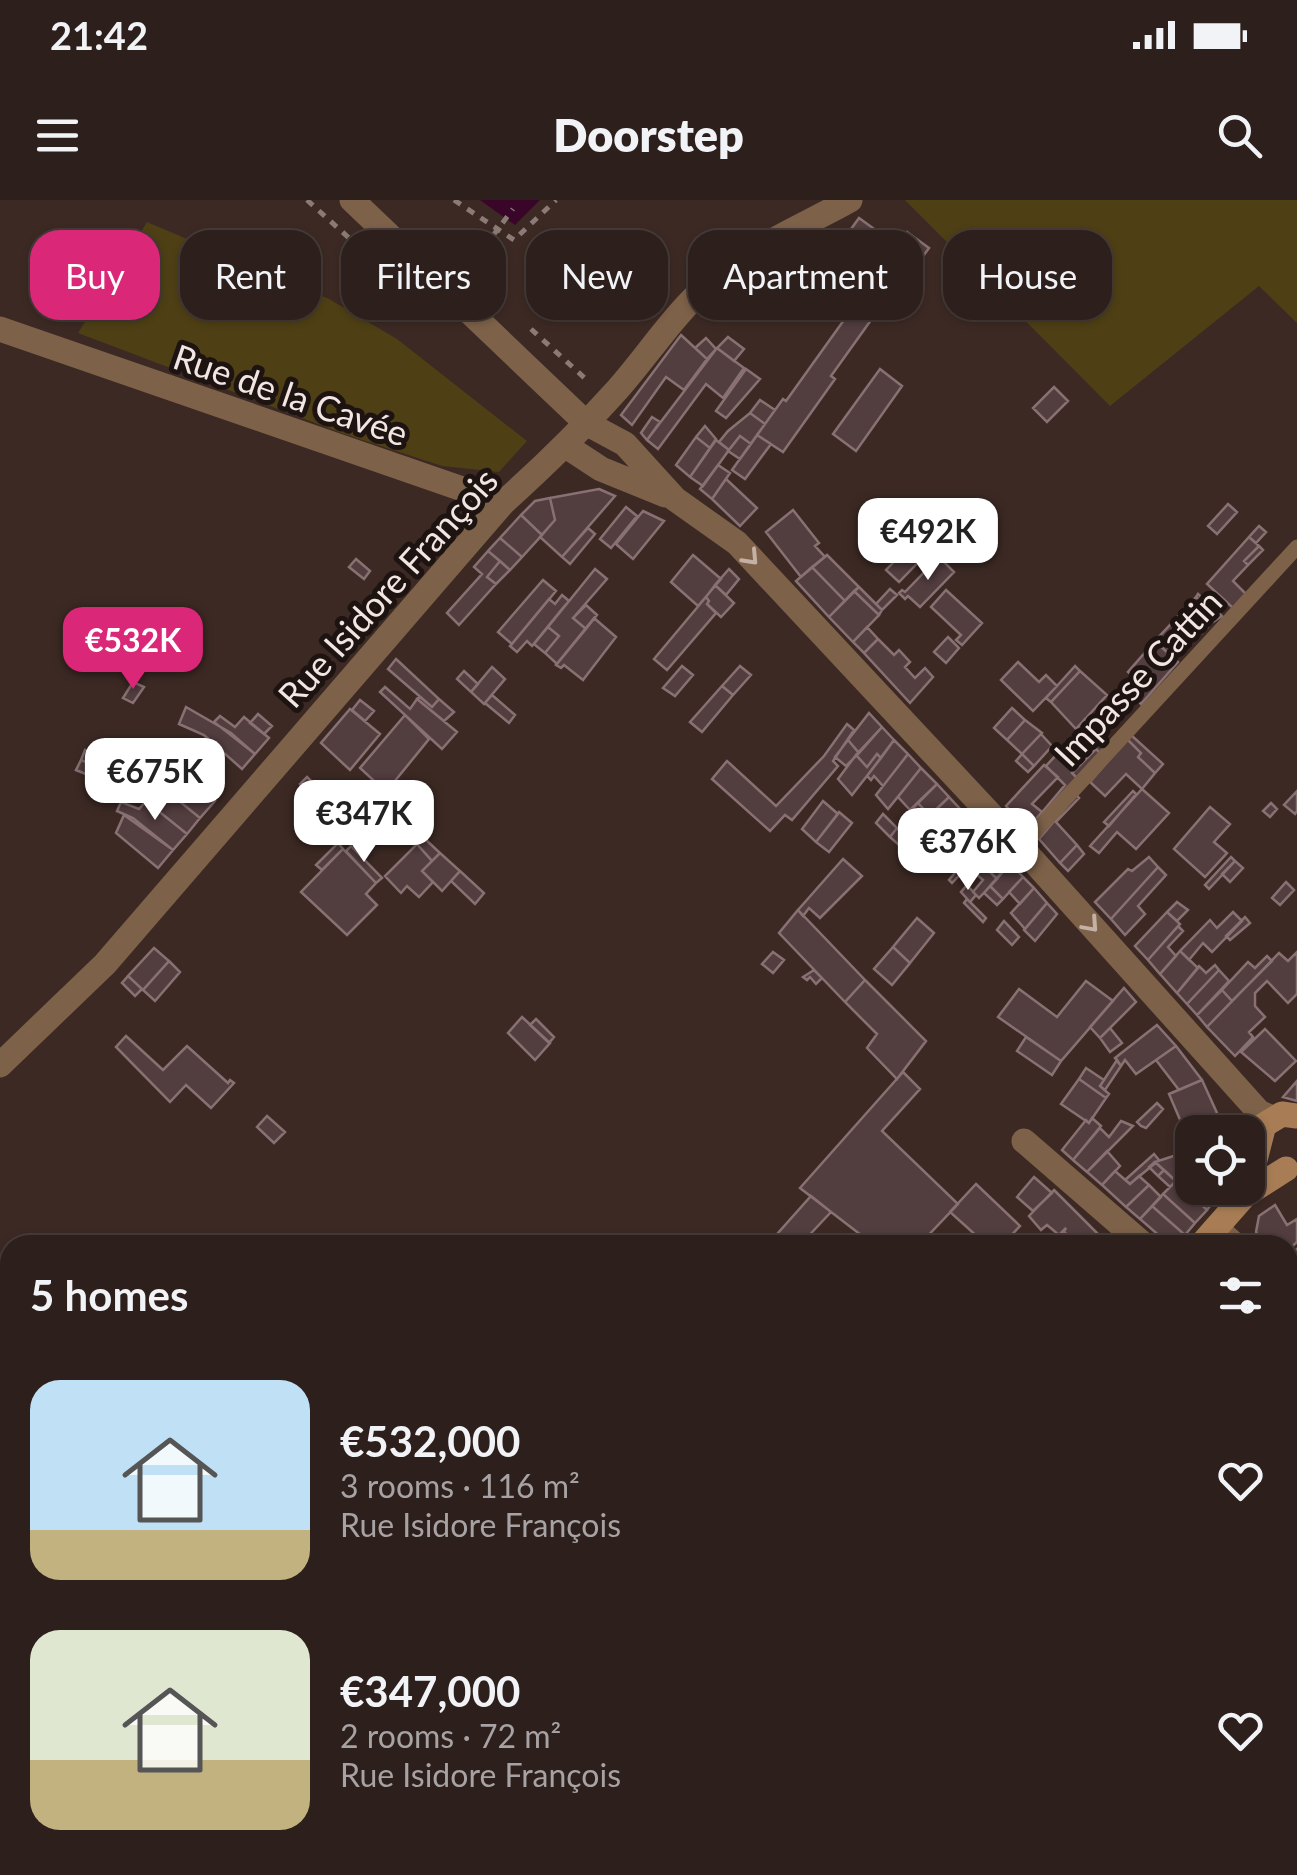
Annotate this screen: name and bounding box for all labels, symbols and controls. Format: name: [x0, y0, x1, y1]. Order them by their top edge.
text: 21:42: [50, 12, 148, 58]
icon: menu: [30, 108, 85, 163]
text: Doorstep: [553, 108, 744, 162]
icon: search: [1212, 108, 1267, 163]
chip: Buy: [30, 230, 160, 320]
chip: Rent: [180, 230, 321, 320]
chip: Filters: [341, 230, 506, 320]
chip: New: [526, 230, 668, 320]
chip: Apartment: [688, 230, 923, 320]
chip: House: [943, 230, 1112, 320]
street label: Rue de la Cavée: [168, 334, 414, 454]
street label: Rue Isidore François: [269, 459, 505, 715]
pin: €492K: [858, 498, 998, 583]
text: €492K: [880, 511, 976, 550]
one-way arrow: [739, 547, 757, 565]
street label: Impasse Cattin: [1045, 580, 1229, 774]
pin: €532K: [63, 607, 203, 692]
text: €532K: [85, 620, 181, 659]
pin: €675K: [85, 738, 225, 823]
text: €675K: [107, 751, 203, 790]
pin: €347K: [294, 780, 434, 865]
text: €347K: [316, 793, 412, 832]
pin: €376K: [898, 808, 1038, 893]
text: €376K: [920, 821, 1016, 860]
one-way arrow: [1079, 913, 1097, 932]
map controls: [1175, 1115, 1265, 1205]
button: locate: [1175, 1115, 1265, 1205]
icon: filters: [1213, 1268, 1268, 1323]
text: 5 homes: [30, 1270, 188, 1320]
text: €532,000: [340, 1416, 520, 1466]
icon: home: [110, 1420, 230, 1540]
icon: heart: [1213, 1453, 1268, 1508]
text: 3 rooms · 116 m²: [340, 1466, 580, 1505]
text: Rue Isidore François: [340, 1505, 621, 1544]
text: €347,000: [340, 1666, 520, 1716]
icon: home: [110, 1670, 230, 1790]
icon: heart: [1213, 1703, 1268, 1758]
text: 2 rooms · 72 m²: [340, 1716, 561, 1755]
text: Rue Isidore François: [340, 1755, 621, 1794]

